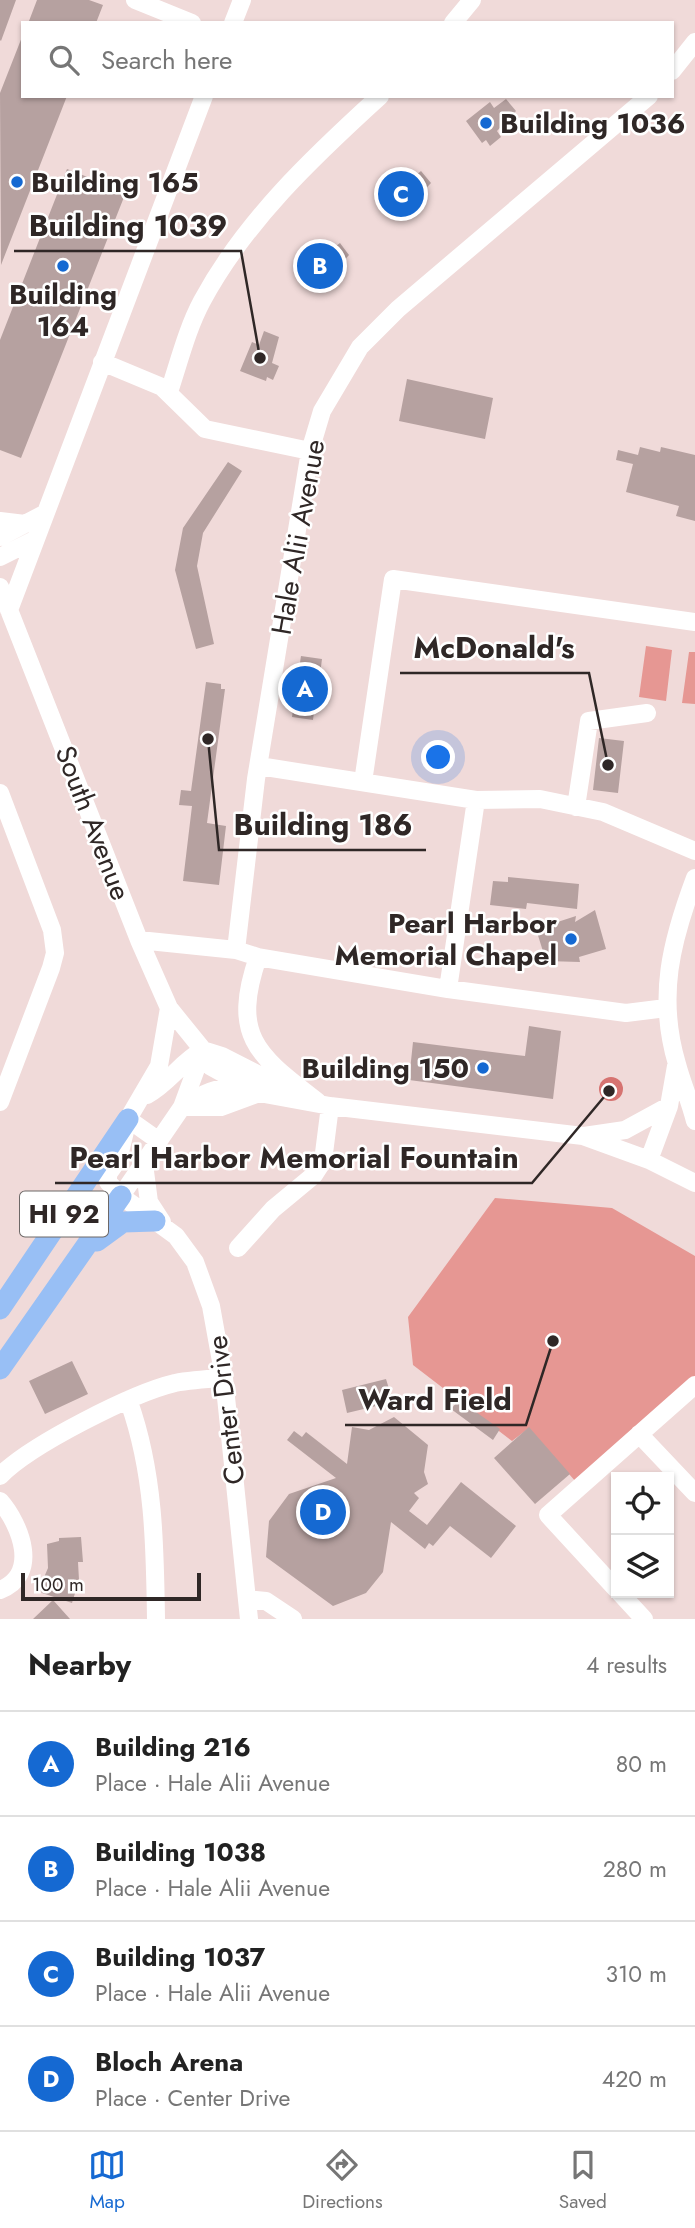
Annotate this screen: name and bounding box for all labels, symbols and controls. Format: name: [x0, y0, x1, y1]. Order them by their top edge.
search box: [21, 21, 674, 98]
icon: search: [45, 41, 83, 79]
text: Search here: [101, 41, 233, 79]
place label: Building 1036: [500, 103, 685, 144]
marker: Building 1036: [478, 115, 494, 131]
place label: Building 165: [31, 162, 199, 203]
pin: C: [378, 168, 424, 220]
marker: Building 165: [9, 174, 25, 190]
callout: Building 1039: [14, 200, 241, 251]
text: Building 1039: [29, 204, 227, 247]
pin: B: [297, 240, 343, 292]
marker: Building 164: [55, 258, 71, 274]
place label: Building 164: [9, 274, 117, 347]
street label: Hale Alii Avenue: [261, 436, 335, 638]
callout: McDonald's: [400, 622, 589, 673]
text: McDonald's: [413, 626, 575, 669]
pin: A: [282, 663, 328, 715]
street label: South Avenue: [45, 740, 141, 906]
your location: [421, 740, 455, 774]
callout: Building 186: [219, 799, 426, 850]
text: Building 186: [233, 803, 413, 846]
place label: Pearl Harbor Memorial Chapel: [335, 903, 557, 976]
marker: Pearl Harbor Memorial Chapel: [563, 931, 579, 947]
place label: Building 150: [302, 1048, 469, 1089]
marker: Building 150: [475, 1060, 491, 1076]
callout: Pearl Harbor Memorial Fountain: [55, 1132, 532, 1183]
text: Pearl Harbor Memorial Fountain: [69, 1136, 519, 1179]
road number: HI 92: [20, 1191, 108, 1236]
street label: Center Drive: [197, 1333, 255, 1487]
callout: Ward Field: [345, 1374, 526, 1425]
text: Ward Field: [358, 1378, 512, 1421]
map controls: [611, 1472, 674, 1598]
button: locate: [611, 1472, 674, 1535]
pin: D: [300, 1486, 346, 1538]
button: layers: [611, 1535, 674, 1598]
scale bar: [21, 1570, 201, 1602]
text: 100 m: [32, 1571, 84, 1598]
text: Nearby: [28, 1643, 131, 1686]
text: 4 results: [586, 1648, 667, 1682]
text: Building 216: [95, 1728, 251, 1766]
text: A: [43, 1747, 59, 1781]
text: 80 m: [616, 1747, 667, 1781]
text: Place · Hale Alii Avenue: [95, 1766, 330, 1800]
text: Building 1038: [95, 1833, 266, 1871]
text: B: [43, 1852, 59, 1886]
text: 280 m: [603, 1852, 667, 1886]
text: Place · Hale Alii Avenue: [95, 1871, 330, 1905]
text: Building 1037: [95, 1938, 265, 1976]
text: C: [43, 1957, 59, 1991]
text: 310 m: [605, 1957, 667, 1991]
text: Place · Hale Alii Avenue: [95, 1976, 330, 2010]
text: Bloch Arena: [95, 2043, 243, 2081]
text: D: [43, 2062, 59, 2096]
text: 420 m: [602, 2062, 667, 2096]
text: Place · Center Drive: [95, 2081, 290, 2115]
tab: Map: [88, 2146, 126, 2215]
tab: Directions: [302, 2146, 383, 2215]
tab: Saved: [559, 2146, 607, 2215]

